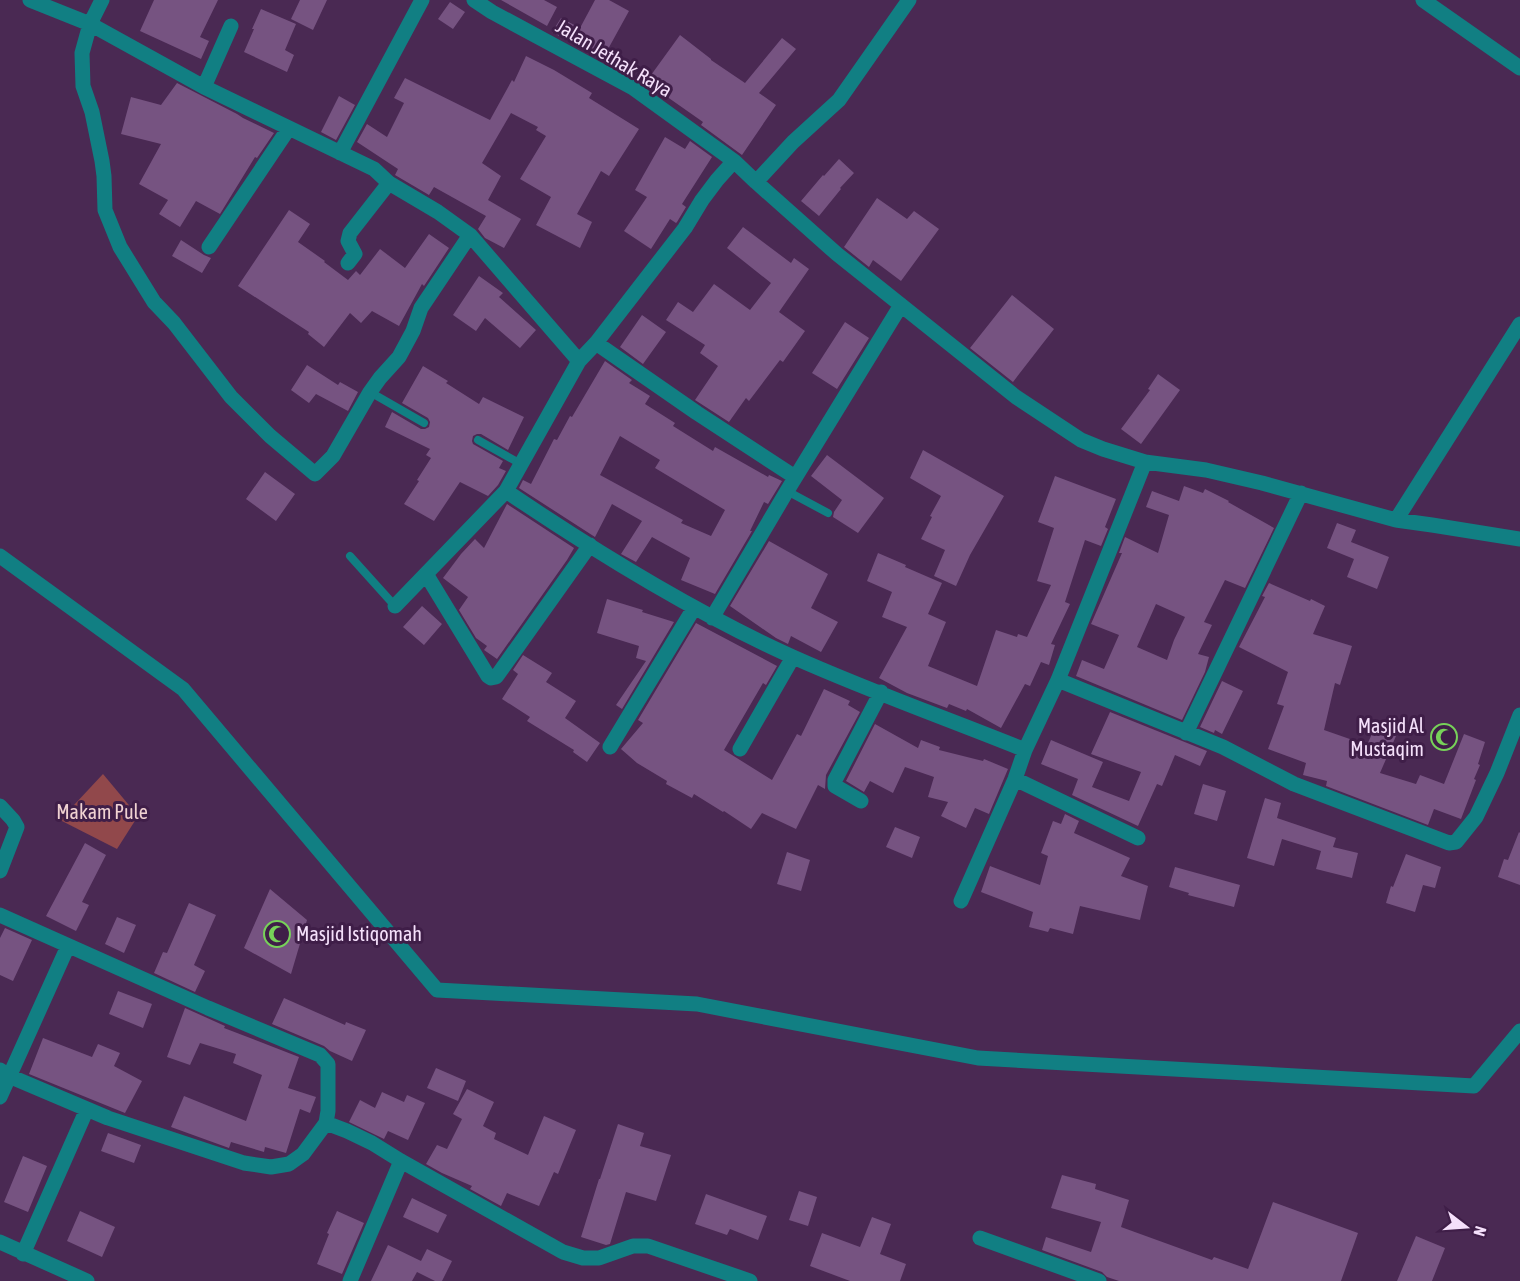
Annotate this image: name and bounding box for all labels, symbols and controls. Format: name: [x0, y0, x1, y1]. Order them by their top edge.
street label: Jalan Jethak Raya: [552, 14, 676, 101]
place label: Masjid Al Mustaqim: [1350, 714, 1425, 760]
mosque icon: Masjid Al Mustaqim: [1429, 722, 1459, 752]
park label: Makam Pule: [56, 800, 148, 823]
mosque icon: Masjid Istiqomah: [262, 919, 292, 949]
place label: Masjid Istiqomah: [296, 922, 422, 945]
north arrow: [1436, 1197, 1496, 1257]
text: N: [1470, 1224, 1490, 1239]

